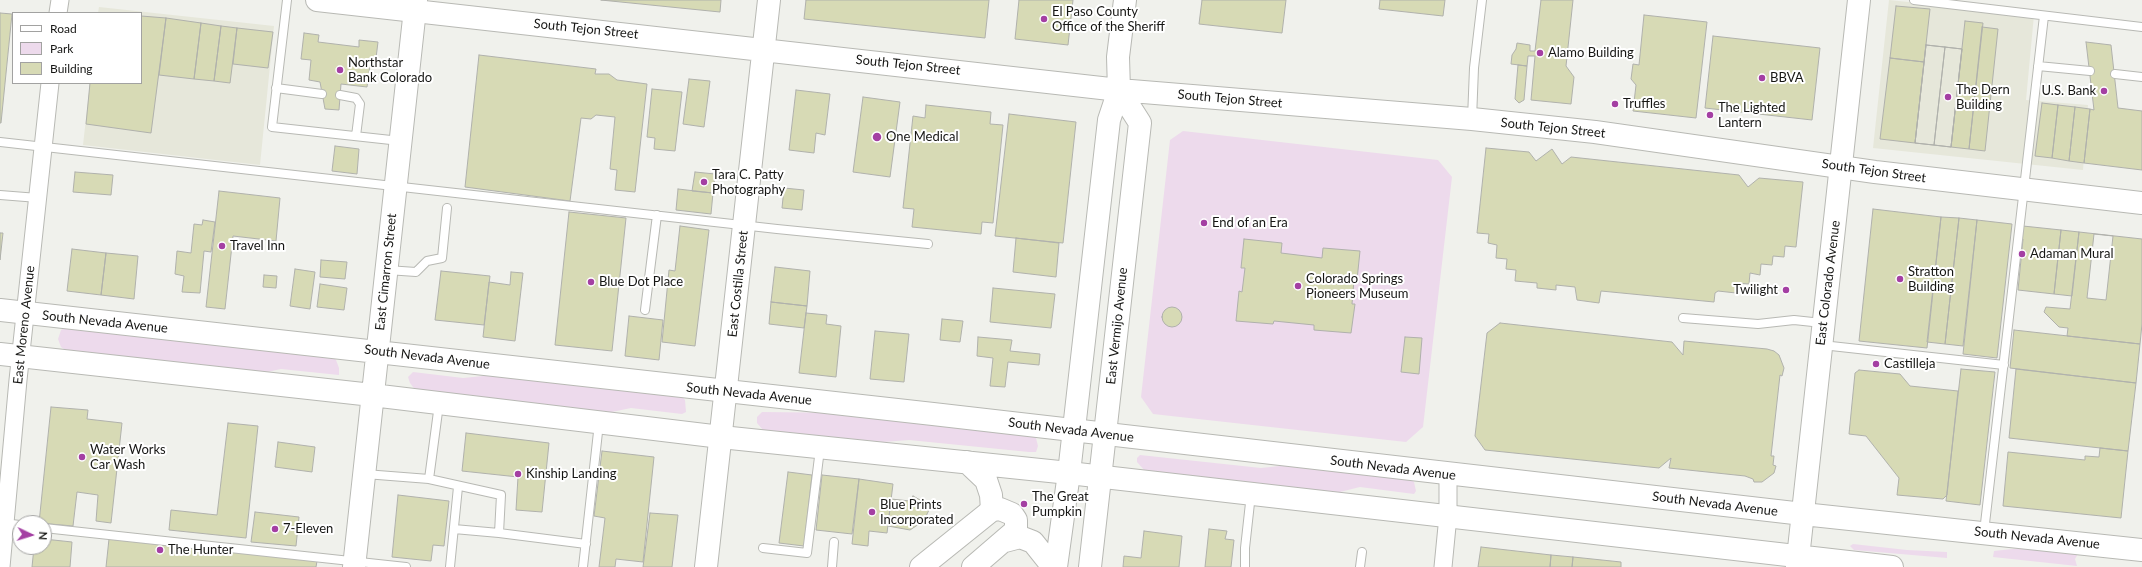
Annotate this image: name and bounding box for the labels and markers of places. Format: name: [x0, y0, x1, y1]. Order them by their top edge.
place label: El Paso County Office of the Sheriff: [1052, 4, 1165, 35]
marker: El Paso County Office of the Sheriff: [1039, 14, 1049, 24]
place label: Alamo Building: [1548, 45, 1634, 61]
marker: Alamo Building: [1535, 48, 1545, 58]
place label: Northstar Bank Colorado: [348, 55, 432, 86]
marker: Northstar Bank Colorado: [335, 65, 345, 75]
place label: BBVA: [1770, 70, 1804, 86]
marker: BBVA: [1757, 73, 1767, 83]
place label: The Dern Building: [1956, 82, 2010, 113]
place label: U.S. Bank: [2042, 83, 2096, 99]
marker: U.S. Bank: [2099, 86, 2109, 96]
marker: The Dern Building: [1943, 92, 1953, 102]
place label: Truffles: [1623, 96, 1665, 112]
marker: Truffles: [1610, 99, 1620, 109]
place label: The Lighted Lantern: [1718, 100, 1786, 131]
marker: The Lighted Lantern: [1705, 110, 1715, 120]
place label: One Medical: [886, 129, 959, 145]
marker: One Medical: [871, 131, 883, 143]
place label: Tara C. Patty Photography: [712, 167, 785, 198]
marker: Tara C. Patty Photography: [699, 177, 709, 187]
place label: End of an Era: [1212, 215, 1288, 231]
marker: End of an Era: [1199, 218, 1209, 228]
place label: Travel Inn: [230, 238, 285, 254]
marker: Travel Inn: [217, 241, 227, 251]
place label: Adaman Mural: [2030, 246, 2113, 262]
marker: Adaman Mural: [2017, 249, 2027, 259]
place label: Stratton Building: [1908, 264, 1954, 295]
place label: Colorado Springs Pioneers Museum: [1306, 271, 1409, 302]
place label: Blue Dot Place: [599, 274, 683, 290]
marker: Stratton Building: [1895, 274, 1905, 284]
marker: Blue Dot Place: [586, 277, 596, 287]
marker: Colorado Springs Pioneers Museum: [1293, 281, 1303, 291]
place label: Twilight: [1733, 282, 1778, 298]
marker: Twilight: [1781, 285, 1791, 295]
place label: Castilleja: [1884, 356, 1935, 372]
marker: Castilleja: [1871, 359, 1881, 369]
place label: Water Works Car Wash: [90, 442, 166, 473]
marker: Water Works Car Wash: [77, 452, 87, 462]
place label: Kinship Landing: [526, 466, 616, 482]
marker: Kinship Landing: [513, 469, 523, 479]
place label: The Great Pumpkin: [1032, 489, 1089, 520]
place label: Blue Prints Incorporated: [880, 497, 953, 528]
marker: The Great Pumpkin: [1019, 499, 1029, 509]
marker: Blue Prints Incorporated: [867, 507, 877, 517]
place label: 7-Eleven: [283, 521, 333, 537]
marker: 7-Eleven: [270, 524, 280, 534]
place label: The Hunter: [168, 542, 233, 558]
marker: The Hunter: [155, 545, 165, 555]

